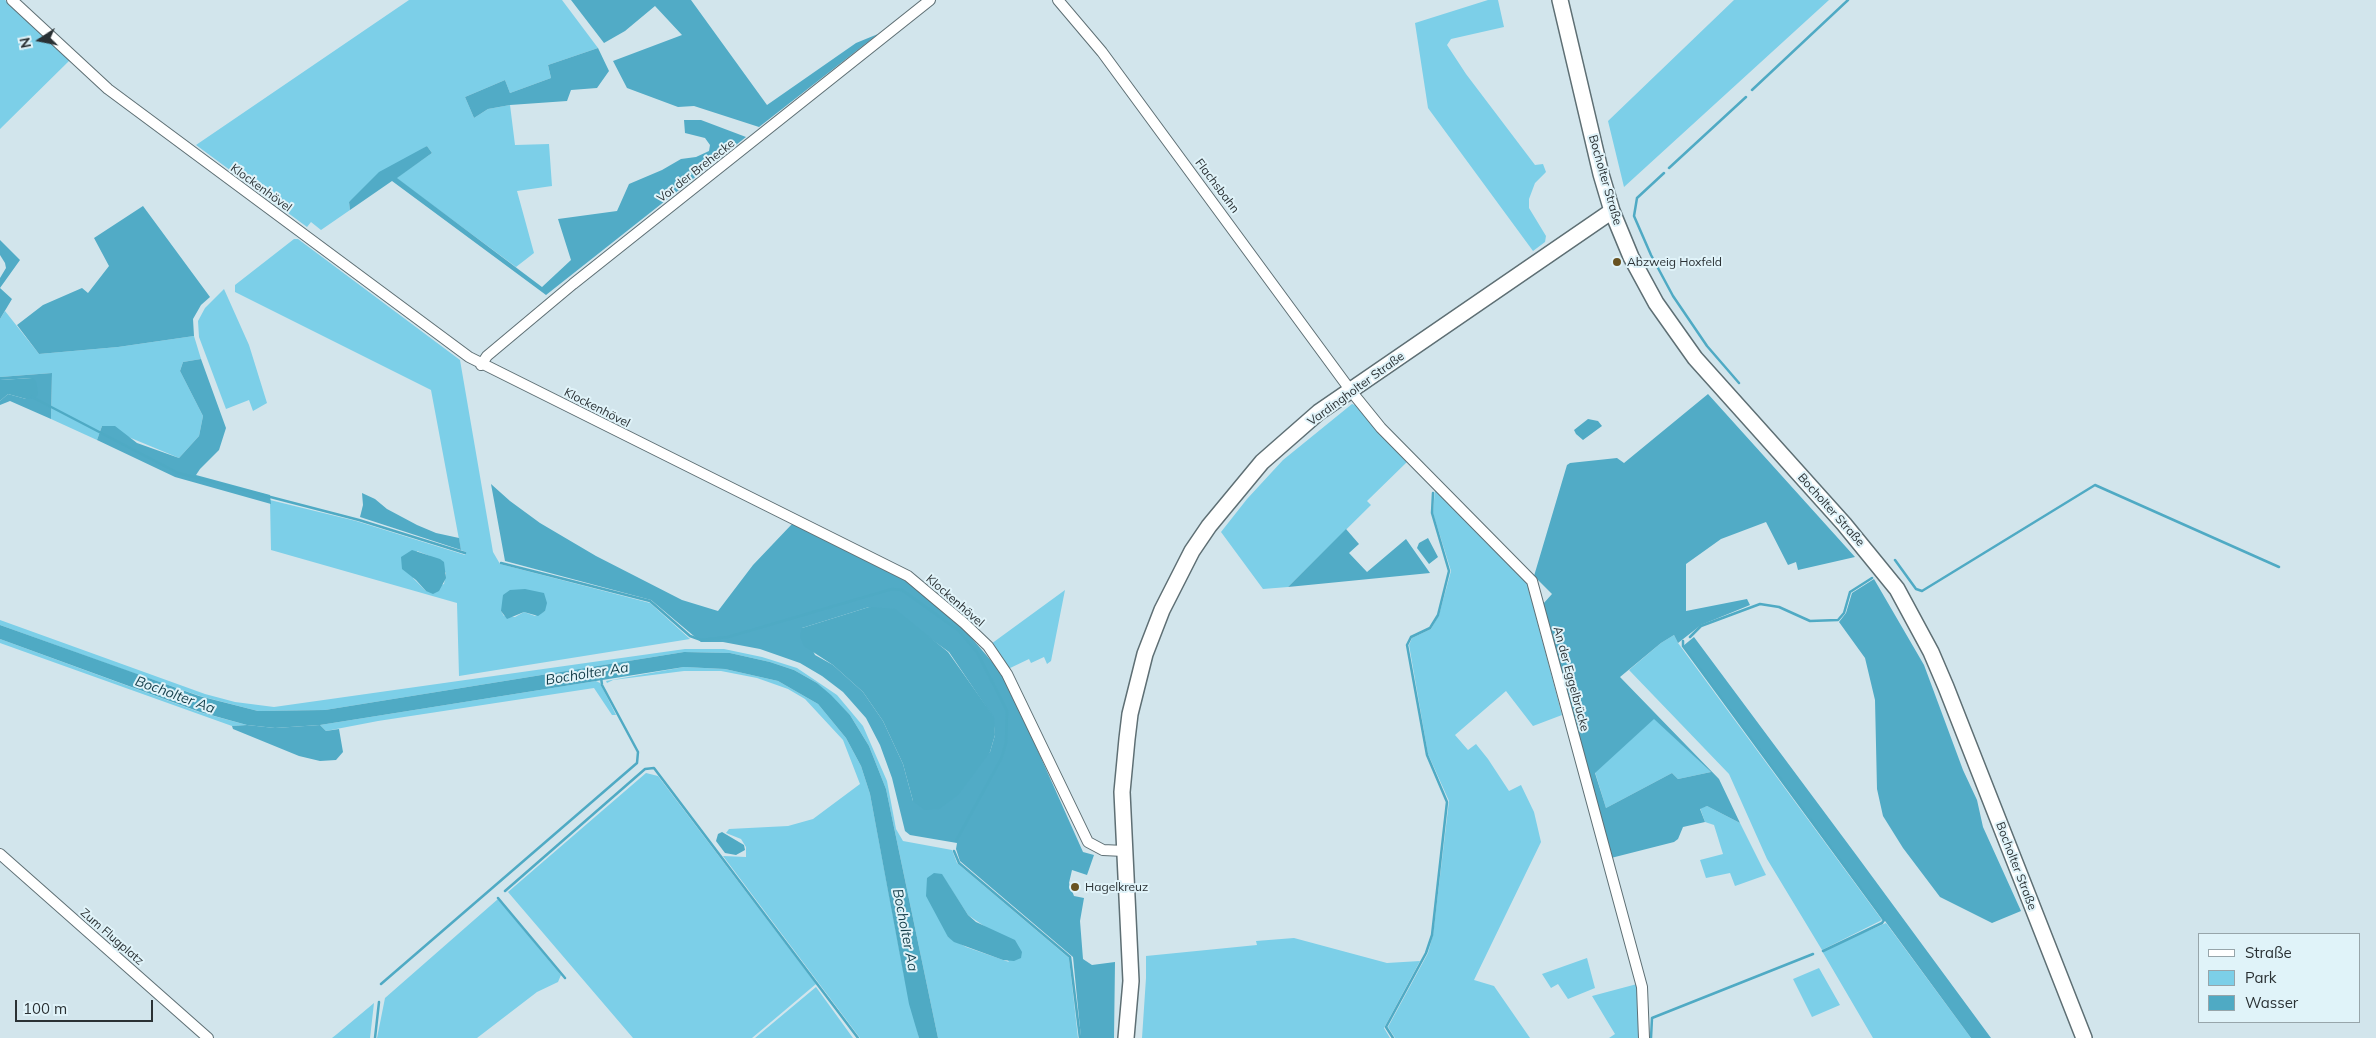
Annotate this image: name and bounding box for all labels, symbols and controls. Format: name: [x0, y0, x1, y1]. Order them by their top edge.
north arrow: [15, 15, 65, 65]
text: N: [15, 36, 35, 50]
street label: Bocholter Straße: [1585, 133, 1625, 227]
street label: Vor der Brehecke: [654, 136, 738, 206]
street label: Flachsbahn: [1192, 156, 1242, 216]
street label: Klockenhövel: [228, 161, 294, 215]
place label: Abzweig Hoxfeld: [1627, 255, 1722, 269]
marker: Abzweig Hoxfeld: [1611, 256, 1623, 268]
street label: Vardingholter Straße: [1305, 349, 1407, 429]
street label: Klockenhövel: [562, 385, 632, 431]
street label: Bocholter Straße: [1794, 471, 1868, 549]
street label: Klockenhövel: [923, 572, 987, 630]
street label: An der Eggelbrücke: [1550, 625, 1592, 733]
water label: Bocholter Aa: [544, 659, 630, 689]
water label: Bocholter Aa: [133, 673, 217, 717]
street label: Bocholter Straße: [1993, 820, 2039, 912]
place label: Hagelkreuz: [1085, 880, 1148, 894]
marker: Hagelkreuz: [1069, 881, 1081, 893]
water label: Bocholter Aa: [889, 887, 921, 973]
street label: Zum Flugplatz: [77, 906, 147, 968]
legend: [2198, 933, 2361, 1023]
text: Straße: [2245, 943, 2292, 962]
text: Park: [2245, 968, 2277, 987]
scale bar: [18, 990, 155, 1022]
text: Wasser: [2245, 993, 2298, 1012]
text: 100 m: [23, 999, 67, 1018]

